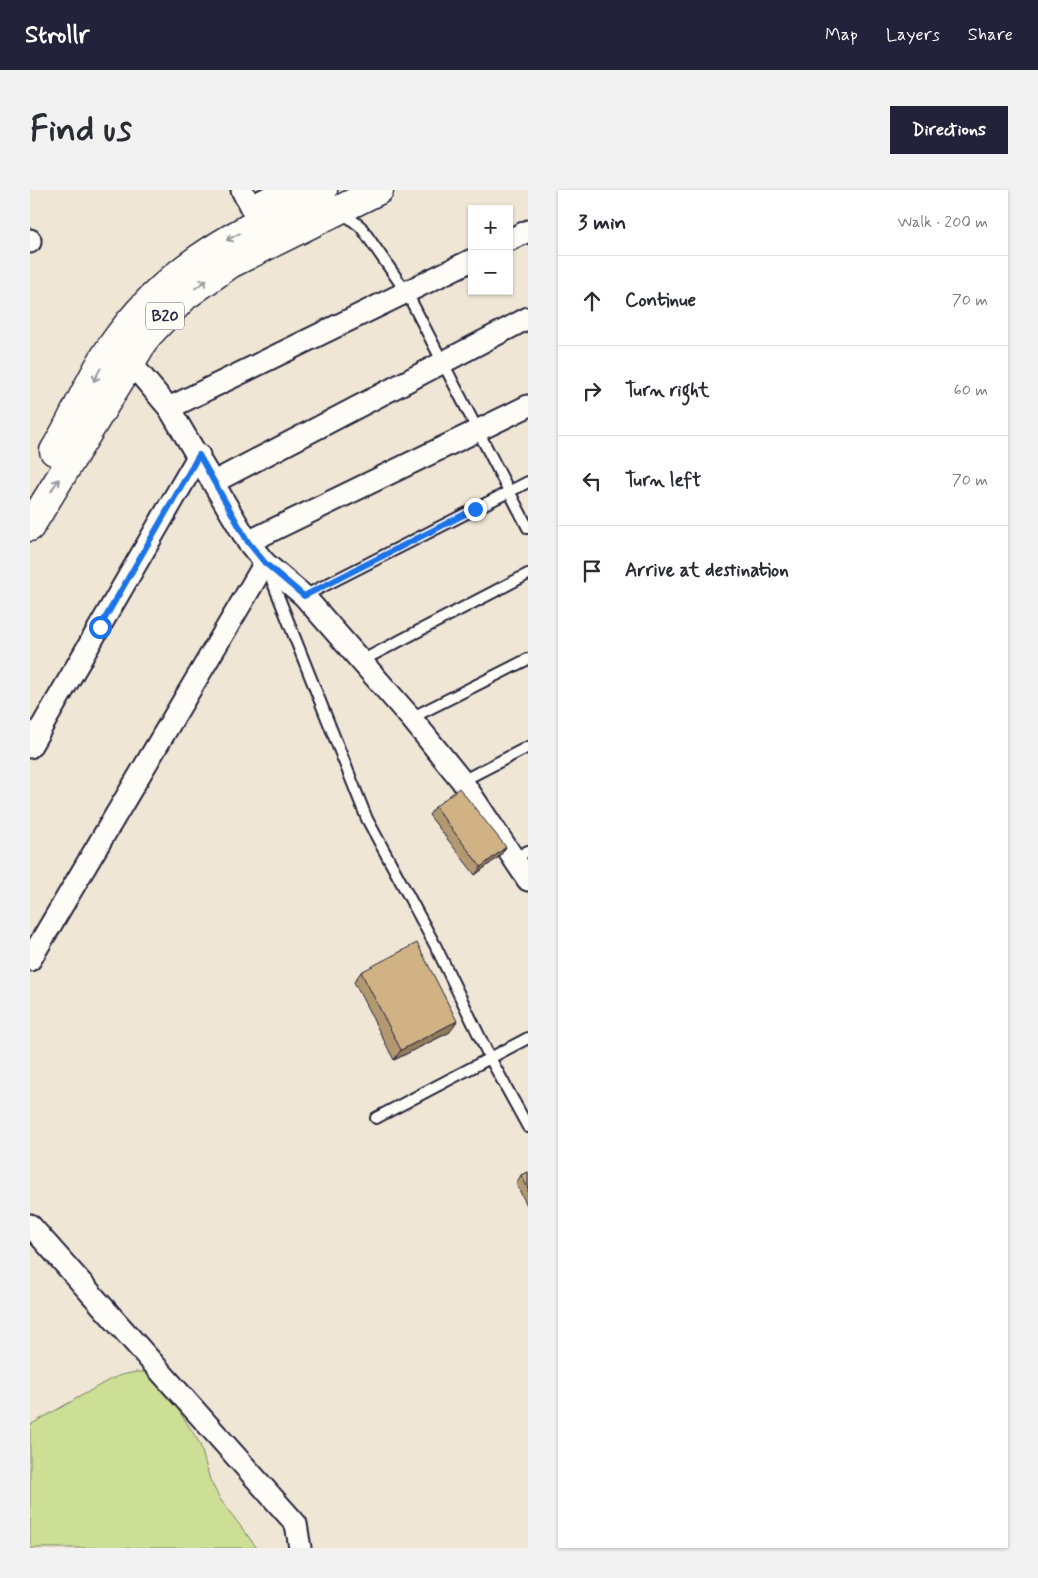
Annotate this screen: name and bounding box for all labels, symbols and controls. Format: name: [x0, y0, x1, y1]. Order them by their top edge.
text: Strollr: [25, 20, 89, 51]
text: Map: [825, 23, 858, 47]
text: Layers: [886, 23, 940, 47]
text: Share: [968, 23, 1013, 47]
button: Directions: [890, 106, 1008, 154]
text: Find us: [30, 107, 132, 153]
map controls: [468, 205, 513, 295]
button: +: [468, 205, 513, 250]
text: 3 min: [578, 209, 626, 237]
text: Walk · 200 m: [897, 212, 988, 233]
one-way arrow: [226, 232, 241, 242]
button: −: [468, 250, 513, 295]
one-way arrow: [194, 279, 207, 290]
icon: ahead: [578, 287, 606, 315]
text: Continue: [625, 288, 696, 313]
text: 70 m: [952, 290, 988, 311]
road number: B20: [146, 302, 184, 330]
one-way arrow: [91, 367, 101, 381]
icon: right: [578, 377, 606, 405]
text: Turn right: [625, 378, 709, 403]
text: 60 m: [954, 380, 988, 401]
icon: left: [578, 467, 606, 495]
text: Turn left: [625, 468, 701, 493]
text: 70 m: [952, 470, 988, 491]
one-way arrow: [51, 479, 61, 493]
route end: [464, 498, 487, 521]
icon: arrive: [578, 557, 606, 585]
text: Arrive at destination: [625, 558, 789, 583]
route start: [89, 616, 112, 639]

